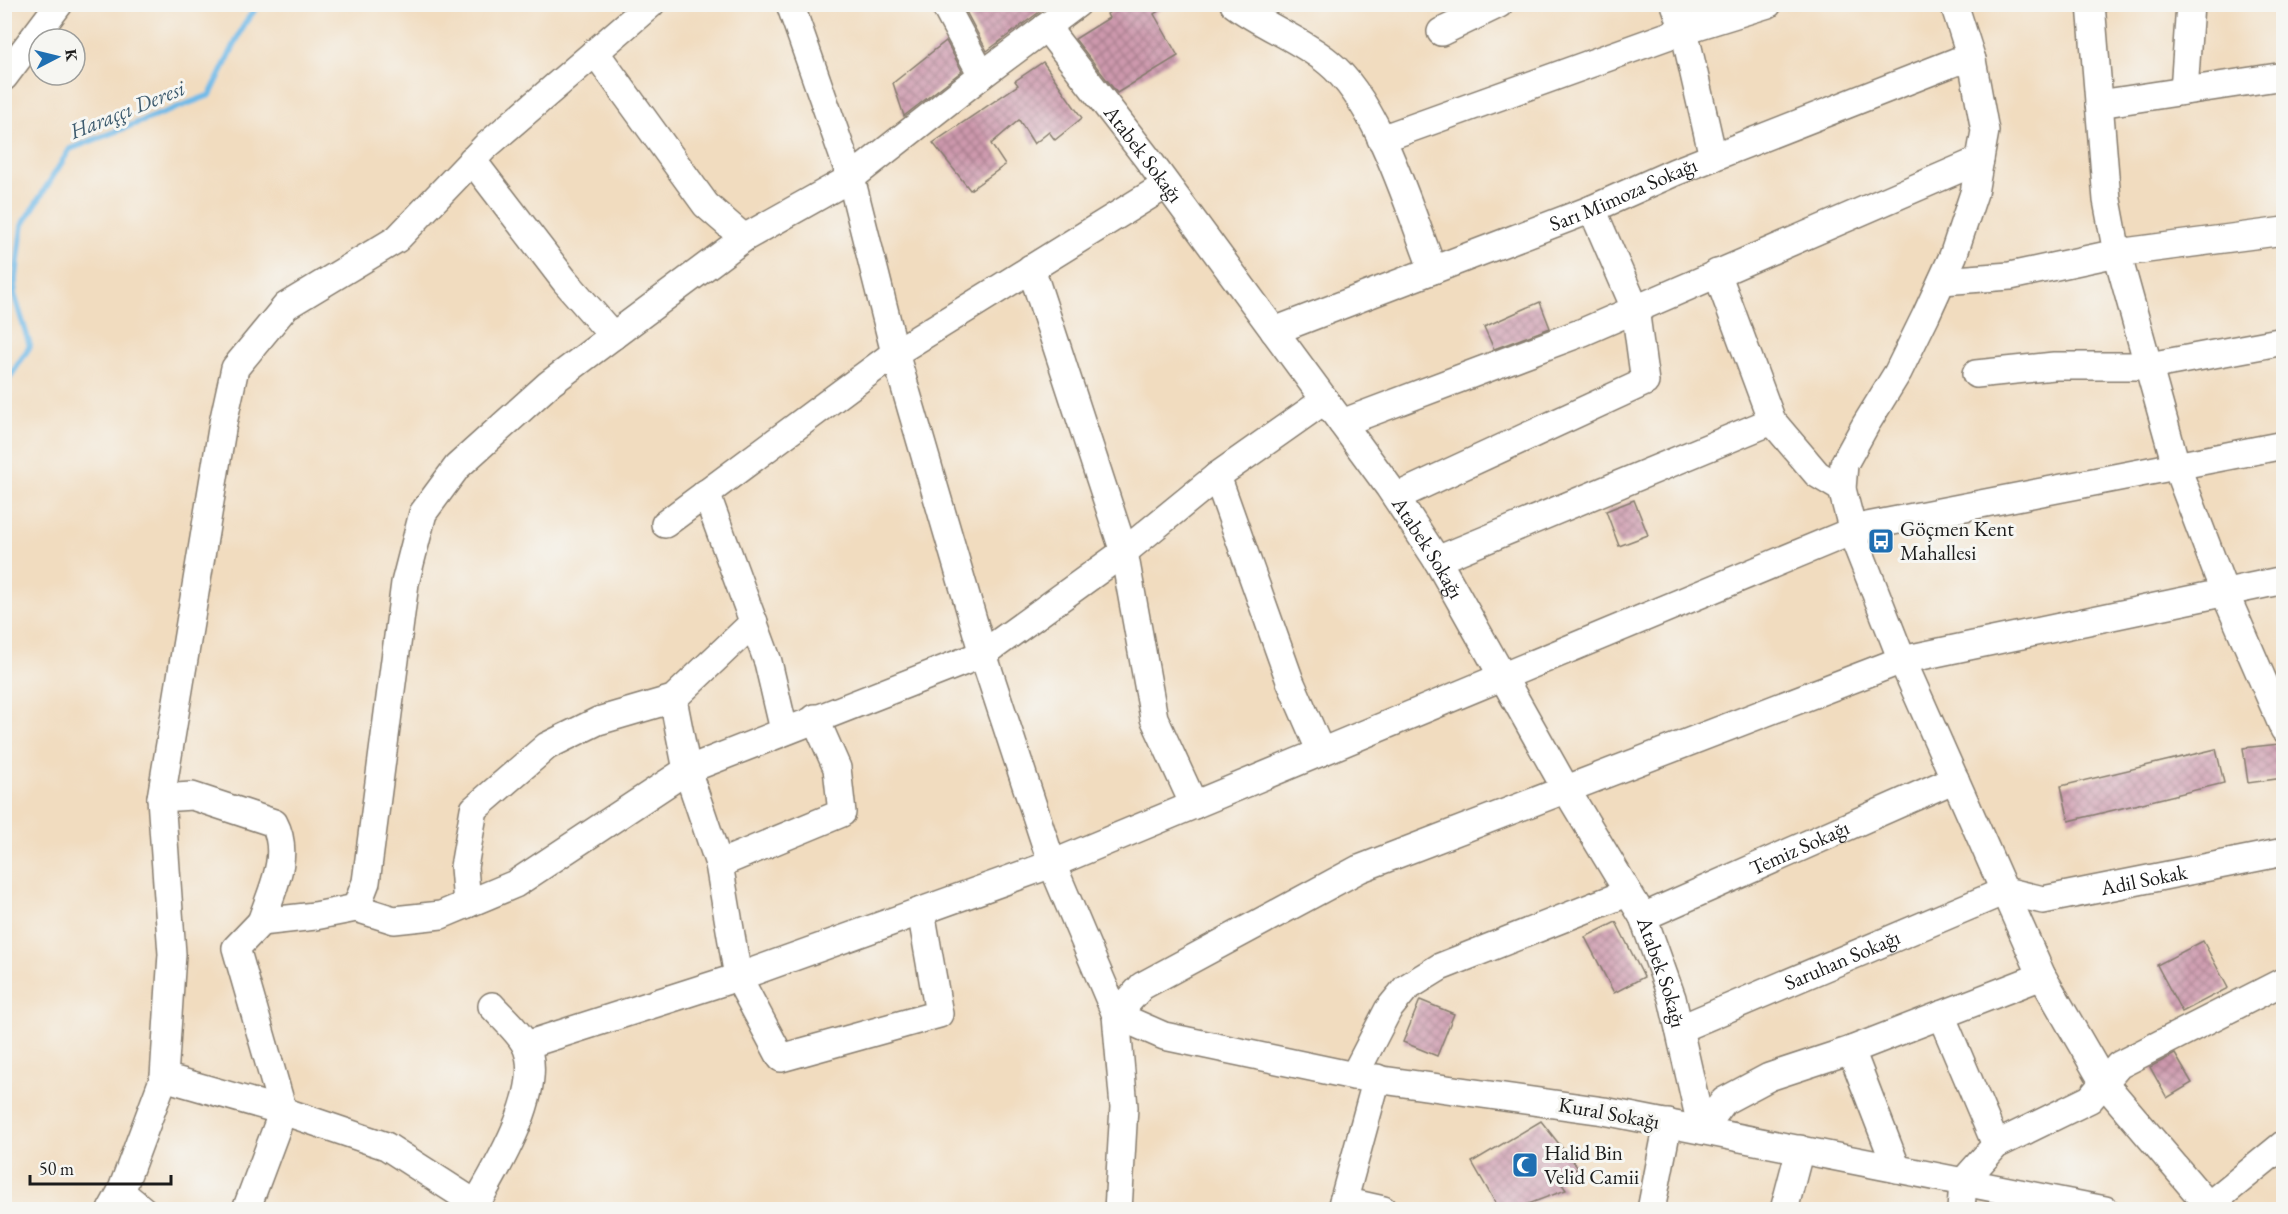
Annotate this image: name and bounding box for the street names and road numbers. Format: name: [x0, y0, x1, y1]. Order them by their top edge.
street label: Atabek Sokağı: [1098, 99, 1189, 208]
street label: Sarı Mimoza Sokağı: [1545, 151, 1701, 237]
street label: Atabek Sokağı: [1386, 491, 1470, 603]
street label: Temiz Sokağı: [1745, 814, 1853, 881]
street label: Adil Sokak: [2097, 857, 2191, 901]
street label: Atabek Sokağı: [1631, 912, 1692, 1030]
street label: Saruhan Sokağı: [1780, 923, 1904, 996]
street label: Kural Sokağı: [1556, 1090, 1662, 1135]

